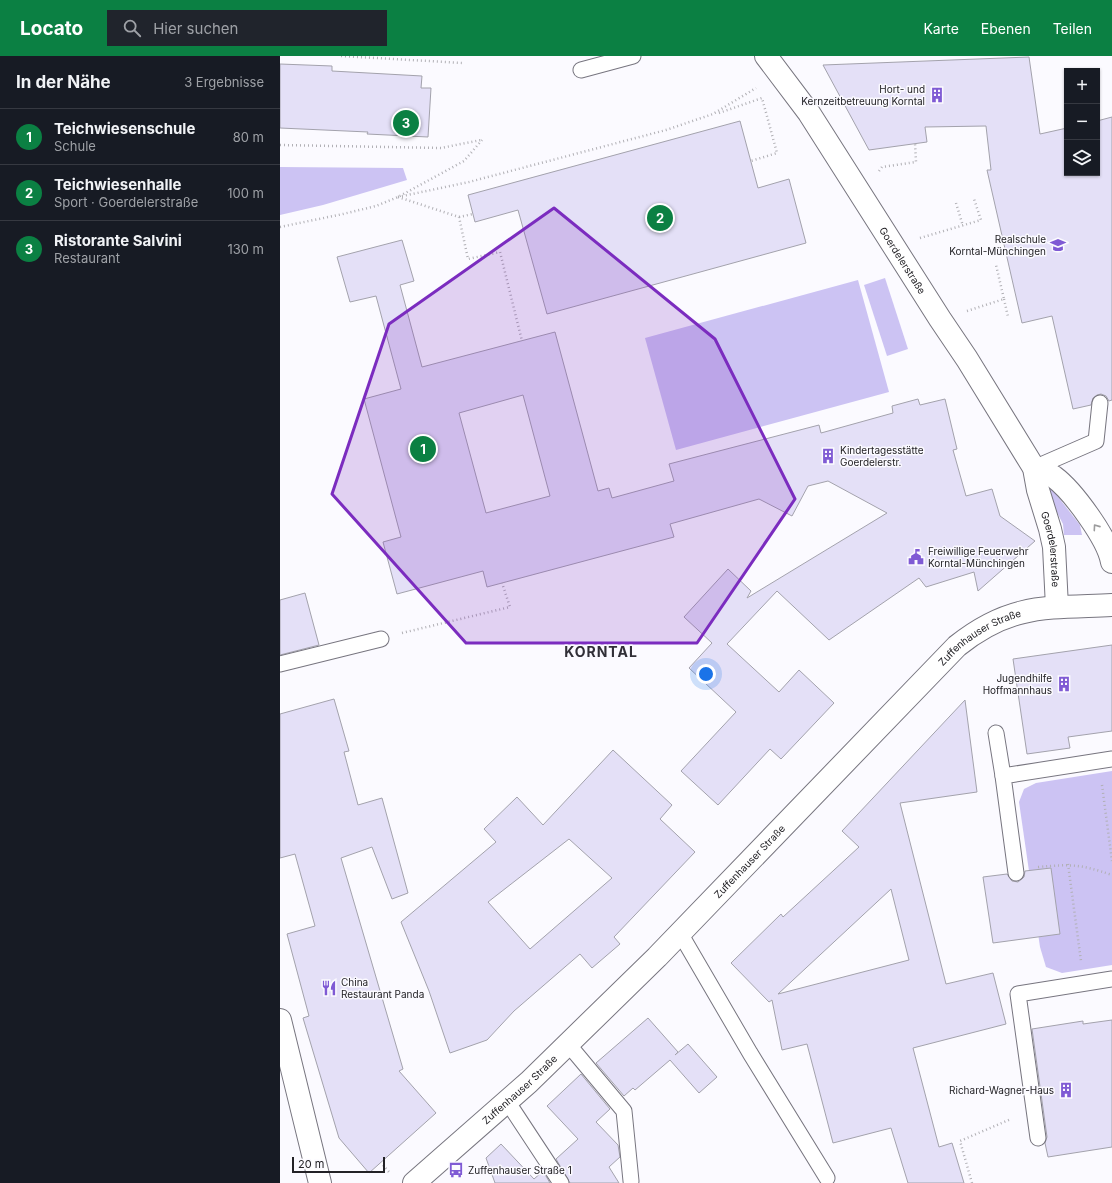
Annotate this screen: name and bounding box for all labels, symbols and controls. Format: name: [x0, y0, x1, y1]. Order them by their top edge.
search box: [107, 10, 387, 46]
text: Locato: [20, 17, 83, 40]
icon: search: [121, 17, 143, 39]
text: Hier suchen: [153, 19, 238, 38]
text: Karte: [923, 20, 959, 37]
text: Ebenen: [981, 20, 1031, 37]
text: Teilen: [1053, 20, 1092, 37]
map controls: [1064, 68, 1100, 176]
button: +: [1064, 68, 1100, 104]
text: In der Nähe: [16, 72, 111, 92]
text: 3 Ergebnisse: [184, 74, 264, 90]
place label: Hort- und Kernzeitbetreuung Korntal: [801, 83, 925, 107]
building icon: Hort- und Kernzeitbetreuung Korntal: [928, 86, 946, 104]
button: −: [1064, 104, 1100, 140]
pin: 3: [393, 108, 419, 138]
text: Teichwiesenschule: [54, 119, 195, 138]
text: 1: [26, 129, 32, 145]
text: 80 m: [233, 129, 264, 145]
text: Schule: [54, 138, 96, 154]
button: layers: [1064, 140, 1100, 176]
text: Teichwiesenhalle: [54, 175, 182, 194]
text: 2: [25, 185, 33, 201]
text: 100 m: [227, 185, 264, 201]
text: Sport · Goerdelerstraße: [54, 194, 198, 210]
pin: 2: [647, 203, 673, 233]
street label: Goerdelerstraße: [877, 225, 928, 296]
text: Ristorante Salvini: [54, 231, 182, 250]
place label: Realschule Korntal-Münchingen: [949, 233, 1046, 257]
school or university icon: Realschule Korntal-Münchingen: [1049, 236, 1067, 254]
text: 3: [25, 241, 33, 257]
text: 130 m: [227, 241, 264, 257]
text: Restaurant: [54, 250, 120, 266]
pin: 1: [410, 434, 436, 464]
place label: Kindertagesstätte Goerdelerstr.: [840, 444, 924, 468]
building icon: Kindertagesstätte Goerdelerstr.: [819, 447, 837, 465]
street label: Goerdelerstraße: [1039, 510, 1062, 588]
one-way arrow: [1094, 525, 1101, 532]
place label: Freiwillige Feuerwehr Korntal-Münchingen: [928, 545, 1029, 569]
public building icon: Freiwillige Feuerwehr Korntal-Münchingen: [907, 548, 925, 566]
street label: Zuffenhauser Straße: [936, 607, 1022, 668]
district label: KORNTAL: [564, 643, 638, 660]
your location: [696, 664, 716, 684]
place label: Jugendhilfe Hoffmannhaus: [983, 672, 1052, 696]
building icon: Jugendhilfe Hoffmannhaus: [1055, 675, 1073, 693]
street label: Zuffenhauser Straße: [711, 822, 787, 900]
place label: China Restaurant Panda: [341, 976, 424, 1000]
restaurant icon: China Restaurant Panda: [320, 979, 338, 997]
street label: Zuffenhauser Straße: [480, 1052, 559, 1126]
building icon: Richard-Wagner-Haus: [1057, 1081, 1075, 1099]
place label: Richard-Wagner-Haus: [949, 1084, 1054, 1096]
scale bar: [292, 1155, 385, 1174]
text: 20 m: [298, 1157, 324, 1171]
bus stop icon: Zuffenhauser Straße 1: [447, 1161, 465, 1179]
place label: Zuffenhauser Straße 1: [468, 1164, 572, 1176]

